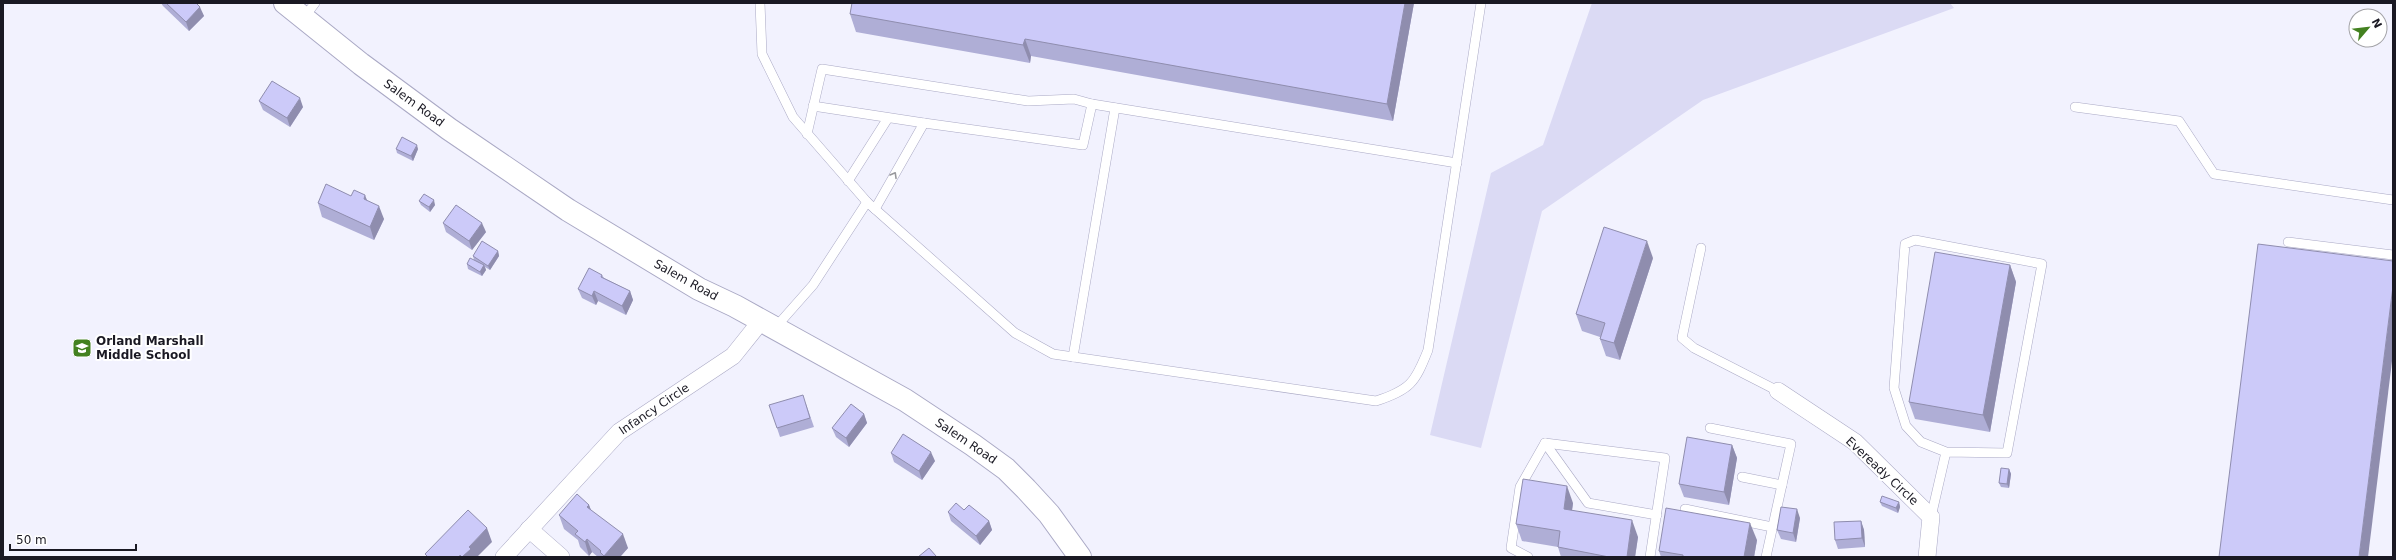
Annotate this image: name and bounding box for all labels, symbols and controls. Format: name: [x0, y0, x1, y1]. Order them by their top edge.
north arrow: [2348, 8, 2388, 48]
text: N: [2368, 16, 2384, 31]
street label: Salem Road: [381, 76, 447, 130]
one-way arrow: [890, 172, 897, 179]
street label: Salem Road: [651, 257, 721, 303]
place label: Orland Marshall Middle School: [96, 334, 204, 362]
school or university icon: Orland Marshall Middle School: [71, 337, 93, 359]
street label: Infancy Circle: [616, 380, 692, 438]
street label: Salem Road: [933, 415, 999, 467]
street label: Eveready Circle: [1843, 434, 1921, 508]
scale bar: [10, 526, 136, 552]
text: 50 m: [16, 533, 47, 547]

